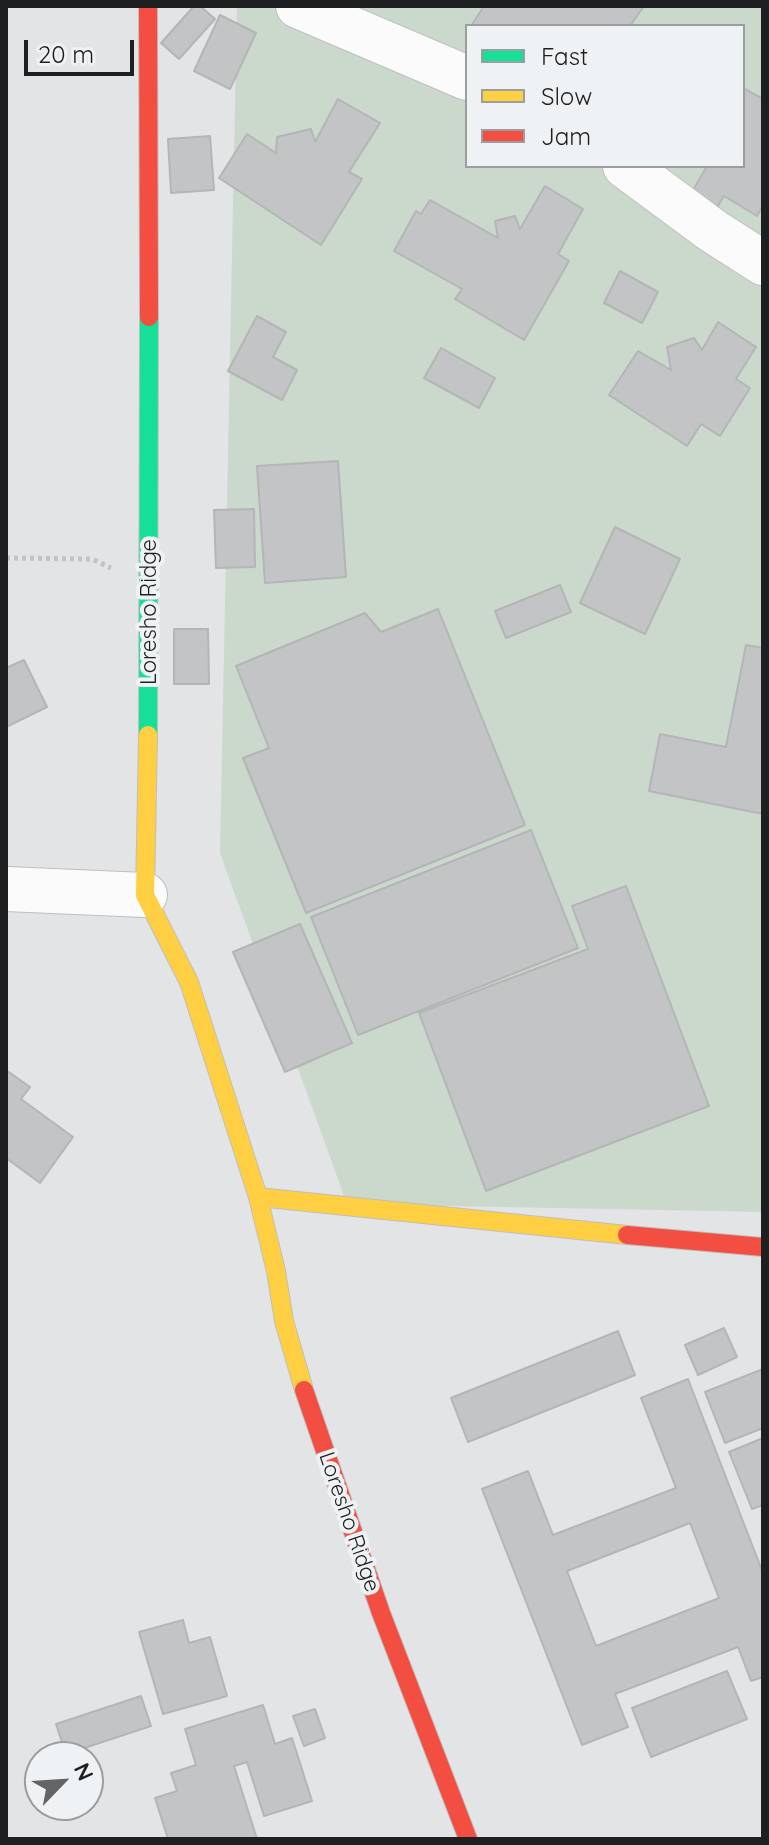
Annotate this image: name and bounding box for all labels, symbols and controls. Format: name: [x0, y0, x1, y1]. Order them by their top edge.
scale bar: [28, 24, 138, 74]
legend: [465, 24, 745, 168]
text: 20 m: [38, 39, 94, 69]
text: Fast: [541, 41, 588, 71]
text: Slow: [541, 81, 592, 111]
text: Jam: [541, 121, 591, 151]
street label: Loresho Ridge: [136, 539, 162, 685]
street label: Loresho Ridge: [313, 1449, 385, 1595]
north arrow: [24, 1741, 104, 1821]
text: N: [68, 1758, 100, 1785]

